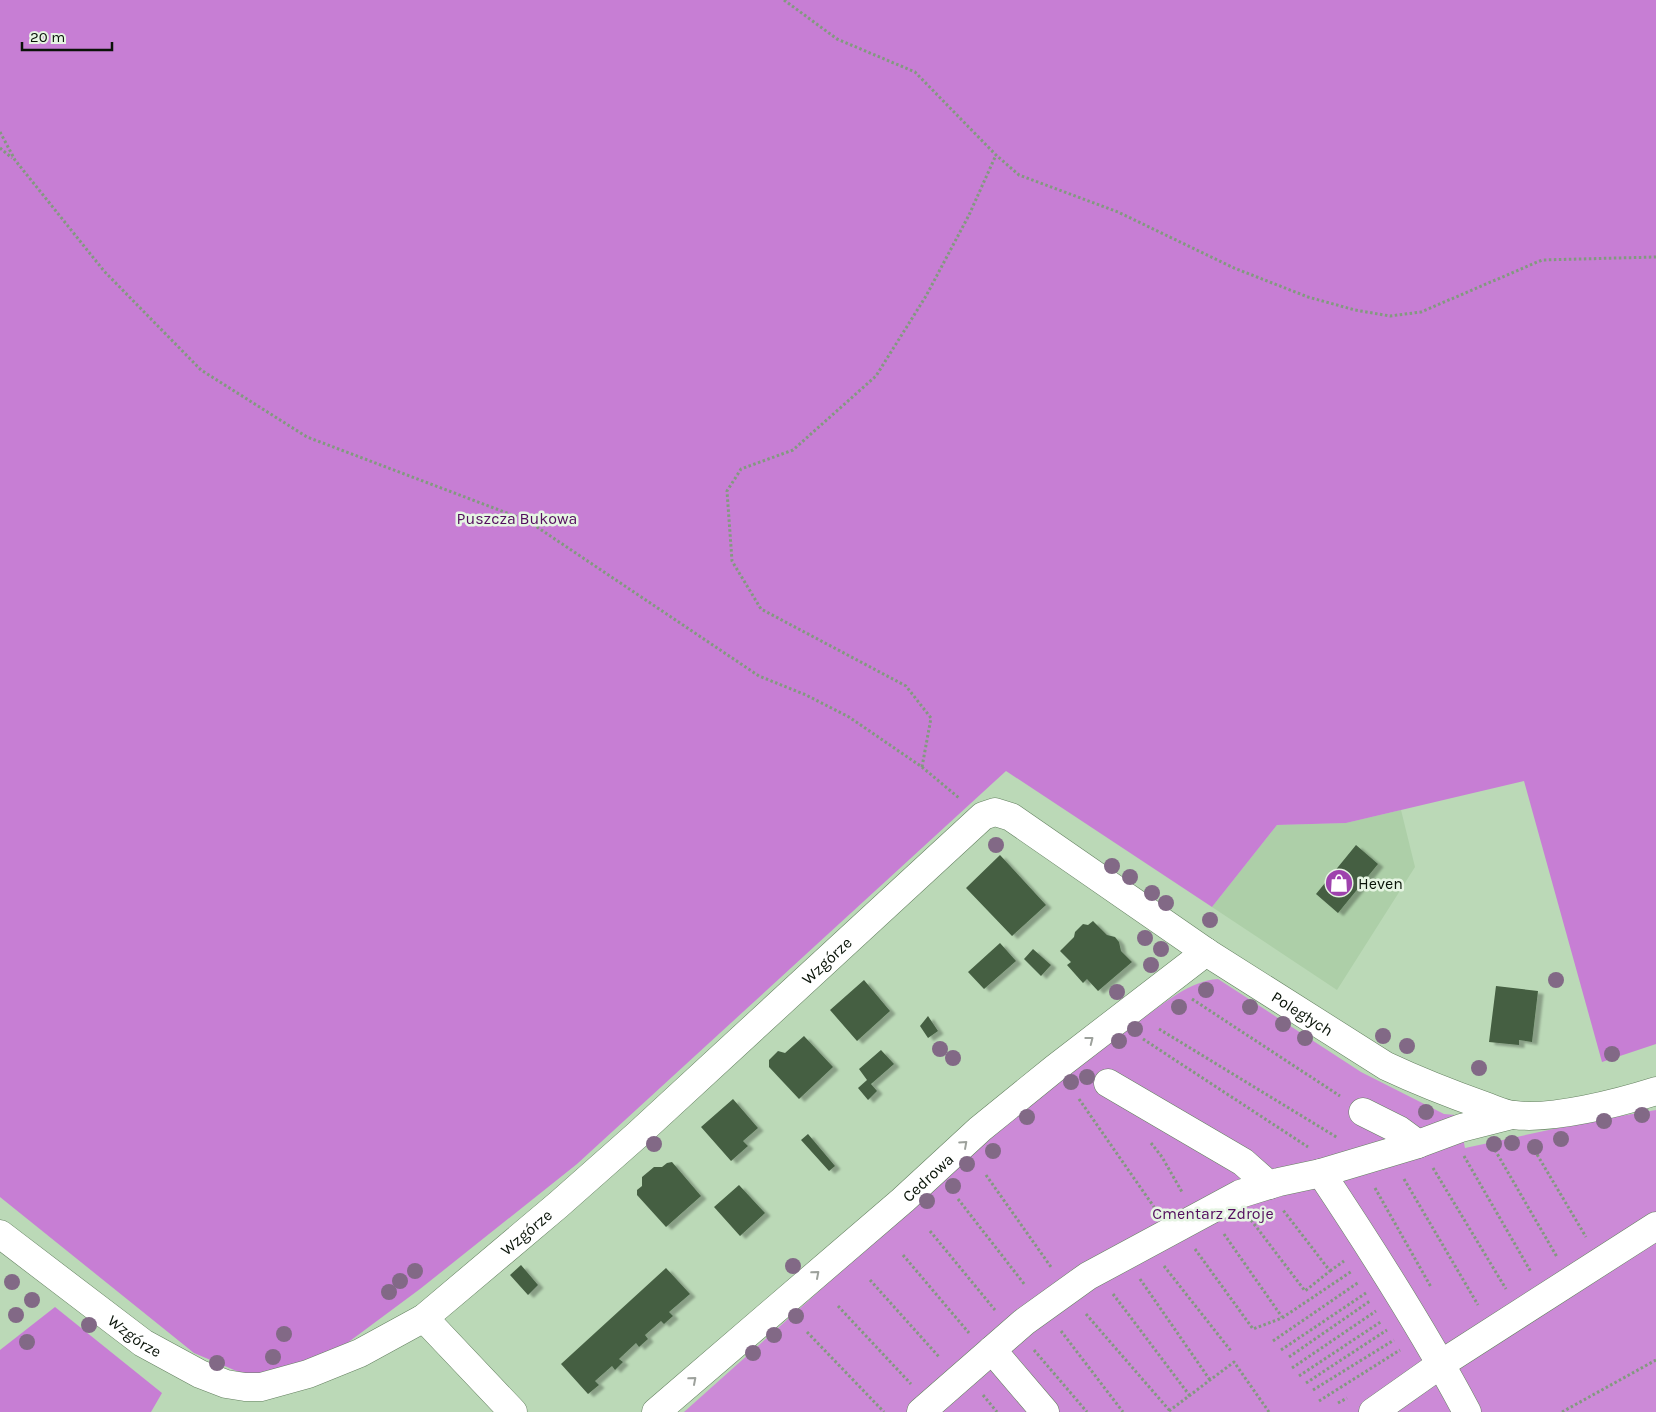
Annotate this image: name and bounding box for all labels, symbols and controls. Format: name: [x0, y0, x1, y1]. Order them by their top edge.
scale bar: [22, 20, 112, 52]
text: 20 m: [30, 28, 65, 46]
park label: Puszcza Bukowa: [457, 509, 577, 528]
shop icon: Heven: [1324, 868, 1354, 898]
place label: Heven: [1358, 874, 1403, 893]
street label: Wzgórze: [798, 933, 856, 989]
street label: Poległych: [1268, 987, 1337, 1040]
one-way arrow: [1084, 1038, 1093, 1046]
one-way arrow: [959, 1141, 968, 1150]
street label: Cedrowa: [899, 1150, 957, 1206]
park label: Cmentarz Zdroje: [1152, 1204, 1274, 1223]
street label: Wzgórze: [497, 1205, 556, 1259]
one-way arrow: [811, 1271, 820, 1280]
street label: Wzgórze: [104, 1311, 165, 1361]
one-way arrow: [687, 1377, 696, 1386]

